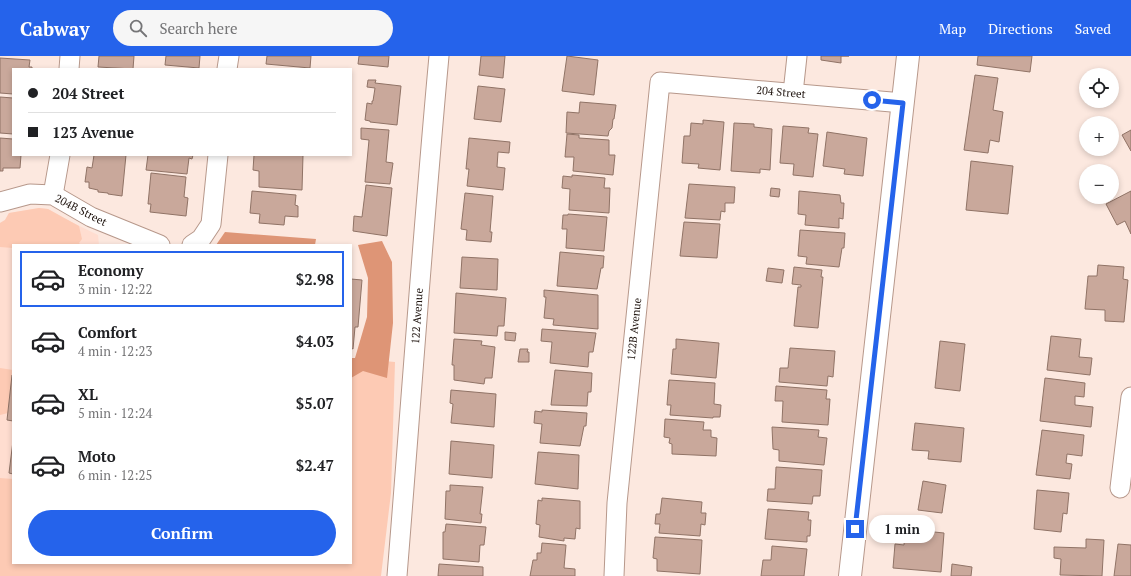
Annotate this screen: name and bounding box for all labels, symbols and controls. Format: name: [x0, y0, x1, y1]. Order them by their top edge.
search box: [113, 10, 393, 46]
text: Cabway: [20, 16, 89, 41]
icon: search: [127, 17, 149, 39]
text: Search here: [159, 18, 237, 38]
text: Map: [939, 19, 966, 38]
text: Directions: [988, 19, 1053, 38]
text: Saved: [1075, 19, 1111, 38]
map controls: [1079, 68, 1119, 204]
button: locate: [1079, 68, 1119, 108]
text: 204 Street: [52, 83, 124, 103]
street label: 204 Street: [756, 83, 806, 101]
route start: [863, 91, 881, 109]
button: +: [1079, 116, 1119, 156]
text: 123 Avenue: [52, 122, 134, 142]
button: −: [1079, 164, 1119, 204]
street label: 204B Street: [53, 191, 109, 229]
text: Economy: [78, 260, 143, 280]
icon: car: [30, 261, 66, 297]
text: $2.98: [296, 269, 334, 289]
text: 3 min · 12:22: [78, 280, 152, 298]
street label: 122 Avenue: [408, 287, 426, 344]
street label: 122B Avenue: [624, 297, 644, 361]
text: Comfort: [78, 322, 137, 342]
icon: car: [30, 323, 66, 359]
text: $4.03: [296, 331, 334, 351]
text: 4 min · 12:23: [78, 342, 152, 360]
text: XL: [78, 384, 98, 404]
icon: car: [30, 385, 66, 421]
text: $5.07: [296, 393, 334, 413]
text: 5 min · 12:24: [78, 404, 152, 422]
text: Moto: [78, 446, 116, 466]
icon: car: [30, 447, 66, 483]
text: $2.47: [296, 455, 334, 475]
text: 6 min · 12:25: [78, 466, 152, 484]
button: Confirm: [28, 510, 336, 556]
callout: 1 min: [869, 515, 935, 543]
route end: [846, 520, 864, 538]
text: 1 min: [884, 520, 920, 538]

